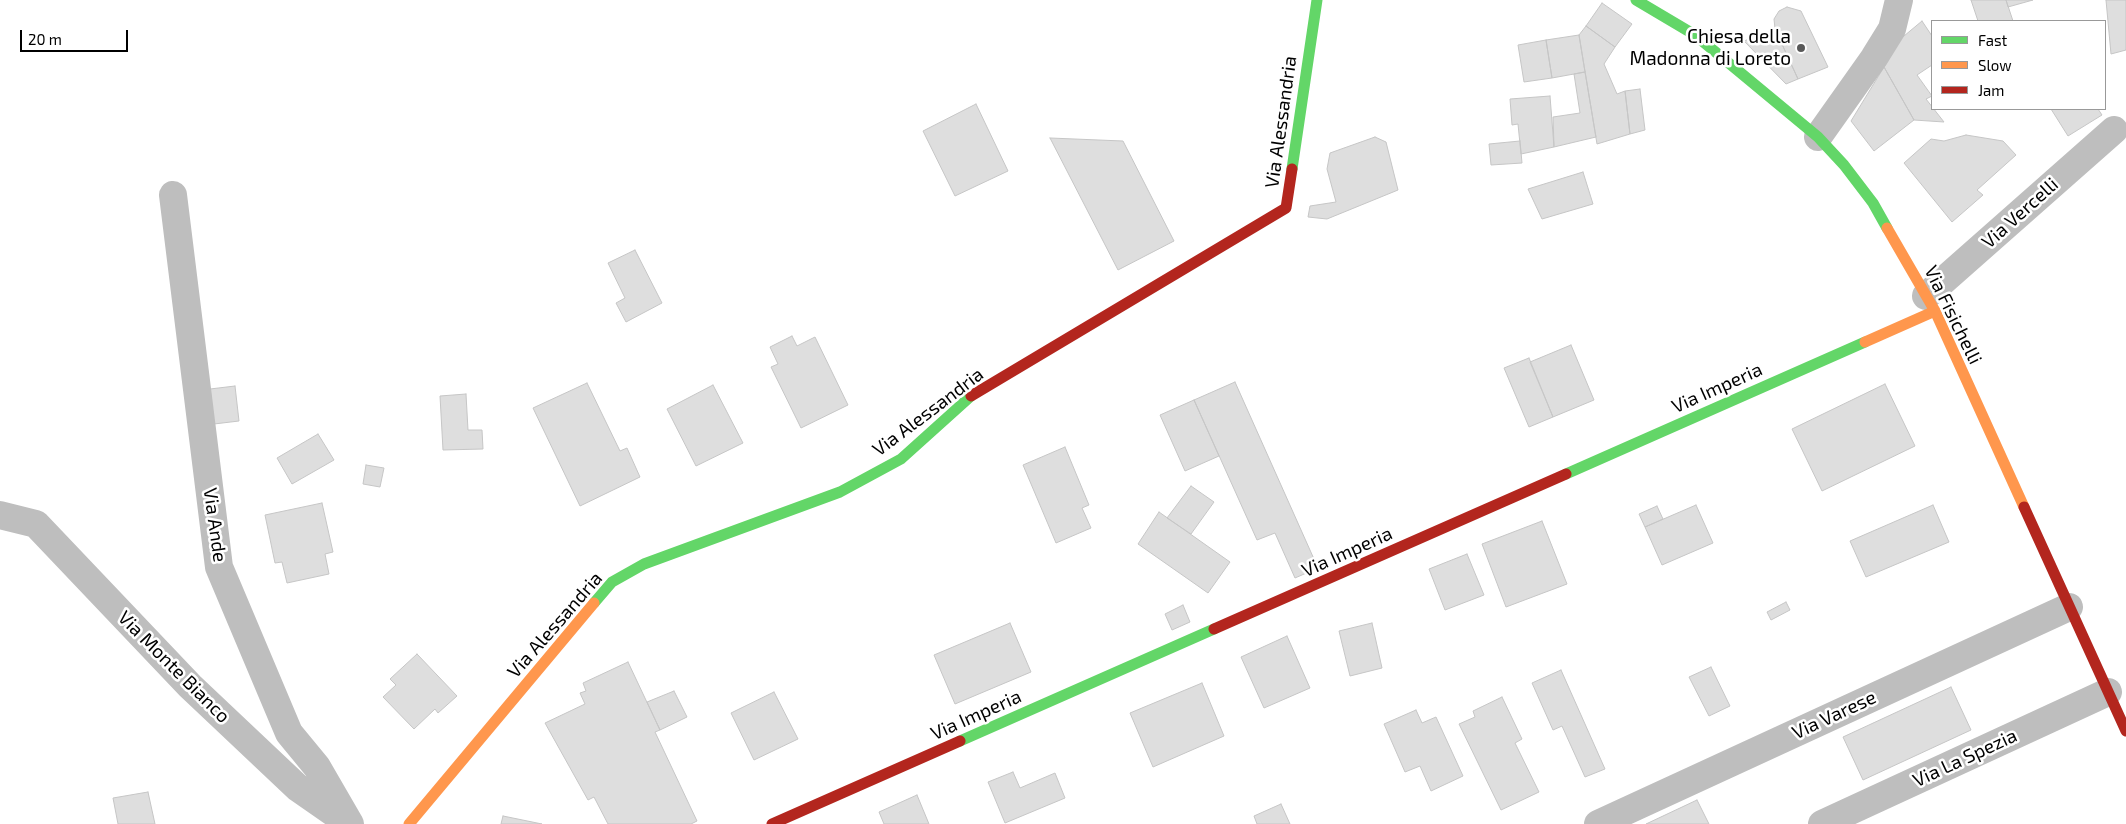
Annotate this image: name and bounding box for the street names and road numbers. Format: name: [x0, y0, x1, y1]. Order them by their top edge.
street label: Via Alessandria: [1260, 55, 1302, 189]
street label: Via Vercelli: [1977, 173, 2063, 253]
street label: Via Fisichelli: [1919, 262, 1987, 368]
street label: Via Imperia: [1668, 358, 1766, 418]
street label: Via Alessandria: [868, 363, 988, 461]
street label: Via Ande: [198, 486, 232, 564]
street label: Via Imperia: [1298, 522, 1396, 582]
street label: Via Alessandria: [503, 567, 607, 683]
street label: Via Monte Bianco: [113, 606, 235, 728]
street label: Via Imperia: [927, 685, 1025, 745]
street label: Via Varese: [1788, 686, 1880, 744]
street label: Via La Spezia: [1909, 724, 2021, 792]

